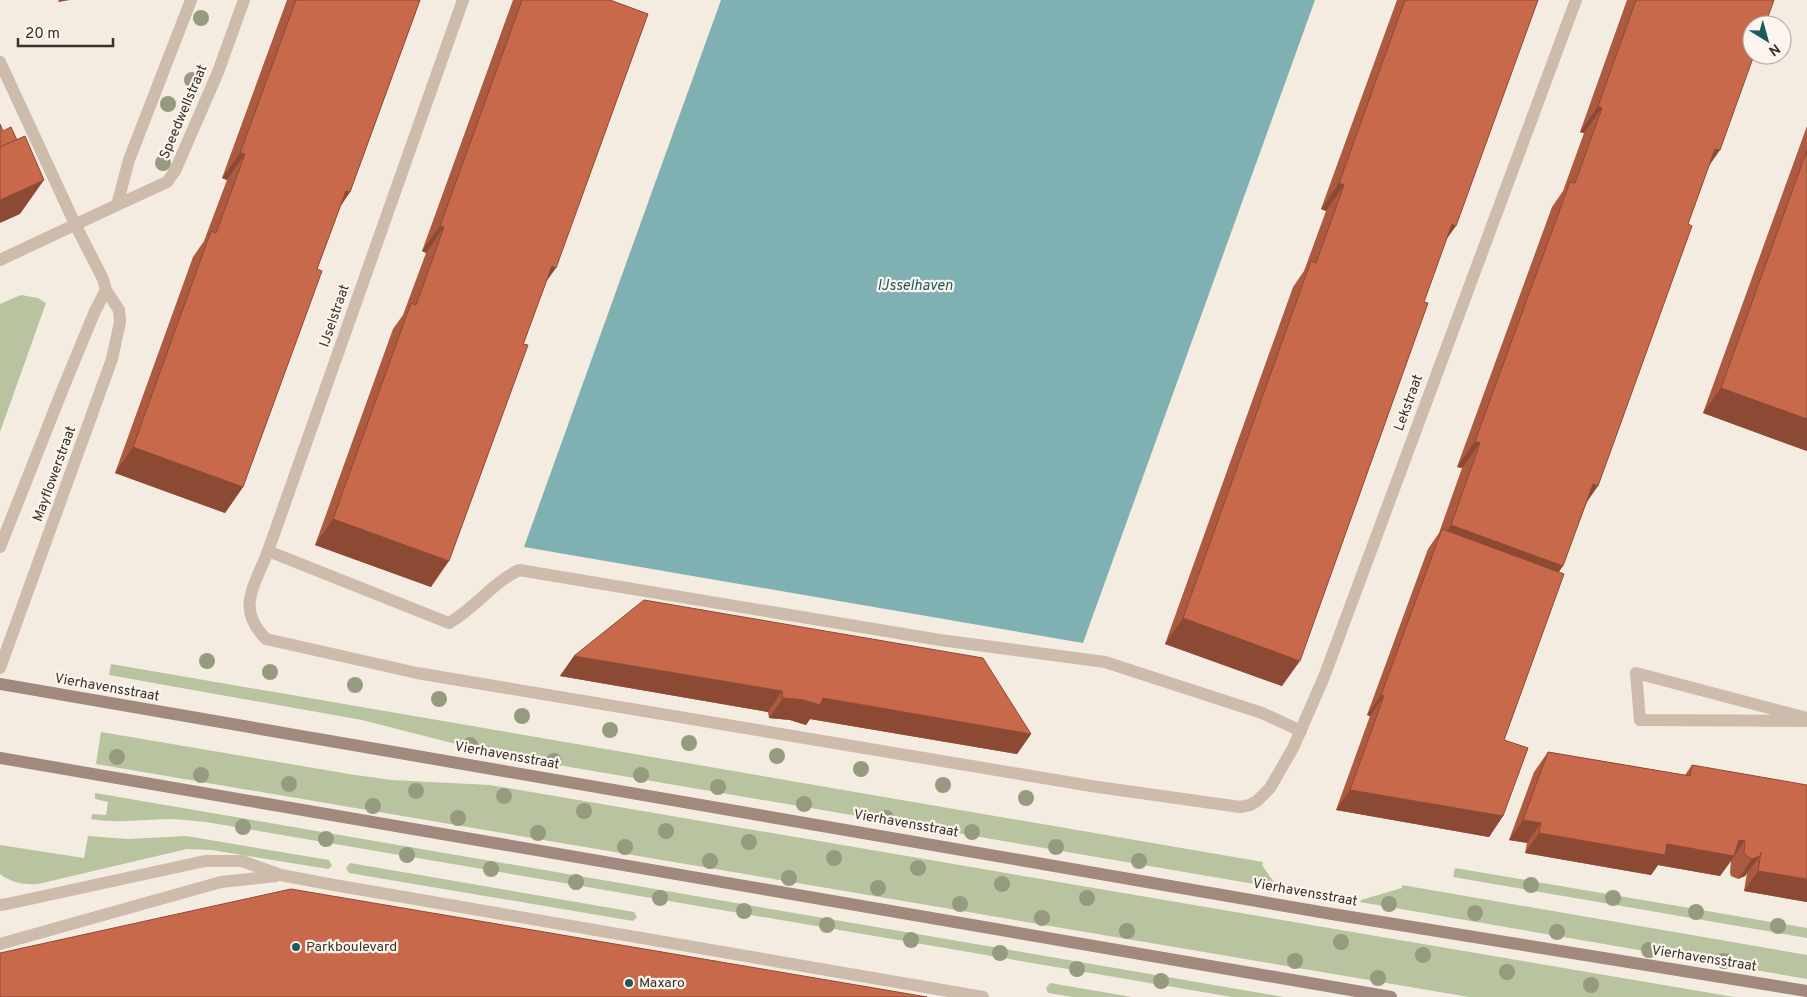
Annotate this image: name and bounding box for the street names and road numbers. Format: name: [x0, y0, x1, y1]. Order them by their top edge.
street label: Speedwellstraat: [156, 62, 212, 162]
street label: IJselstraat: [316, 282, 354, 350]
street label: Lekstraat: [1391, 373, 1427, 433]
street label: Mayflowerstraat: [30, 424, 80, 524]
street label: Vierhavensstraat: [53, 670, 161, 706]
street label: Vierhavensstraat: [453, 738, 561, 774]
street label: Vierhavensstraat: [852, 806, 960, 842]
street label: Vierhavensstraat: [1251, 875, 1359, 911]
street label: Vierhavensstraat: [1650, 942, 1758, 976]

